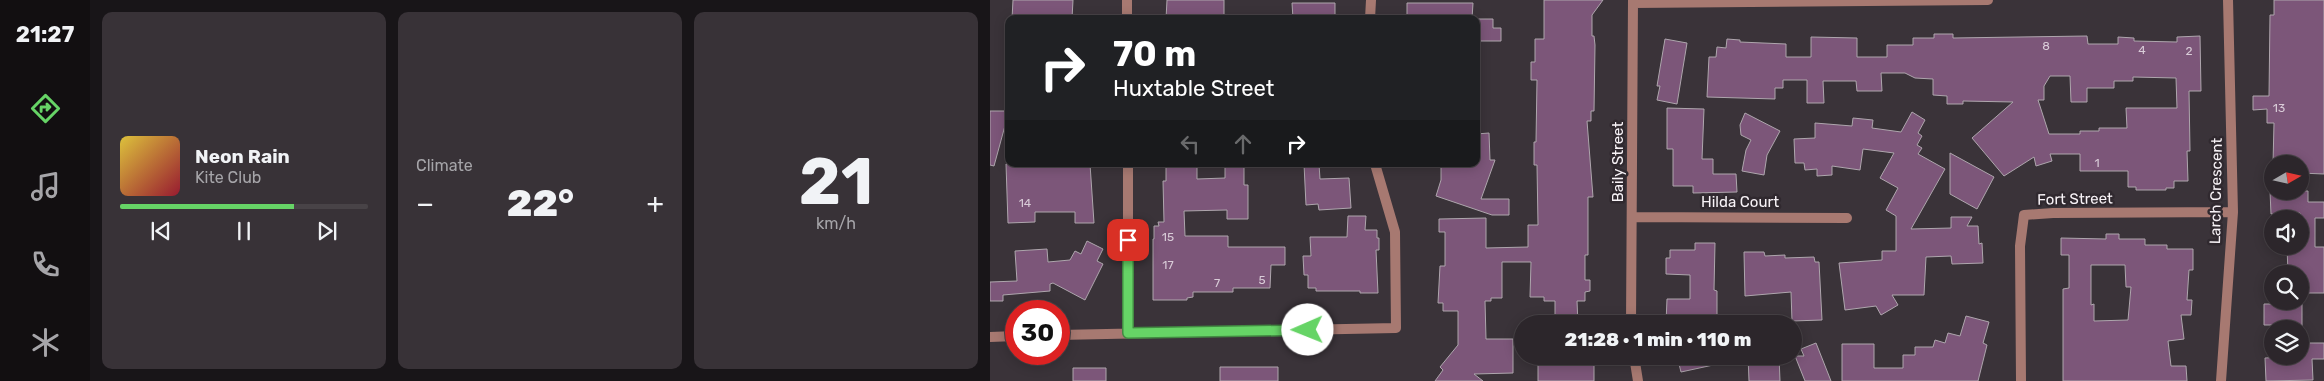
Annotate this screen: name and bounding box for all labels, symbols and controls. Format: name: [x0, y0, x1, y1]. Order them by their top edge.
text: 21:27: [16, 21, 74, 48]
text: 70 m: [1113, 33, 1196, 75]
icon: right: [1030, 35, 1095, 100]
house number: 8: [2042, 39, 2050, 53]
house number: 4: [2138, 43, 2146, 57]
house number: 2: [2185, 44, 2193, 58]
text: Huxtable Street: [1113, 75, 1274, 102]
icon: directions: [28, 91, 63, 126]
house number: 13: [2273, 101, 2285, 115]
street label: Baily Street: [1609, 122, 1627, 202]
icon: left: [1176, 130, 1204, 158]
icon: ahead: [1229, 130, 1257, 158]
icon: right: [1282, 130, 1310, 158]
street label: Larch Crescent: [2206, 137, 2226, 244]
text: 21: [799, 143, 873, 220]
text: Neon Rain: [195, 145, 290, 168]
north arrow: [2264, 155, 2309, 200]
map controls: [2264, 155, 2309, 365]
text: Climate: [416, 156, 473, 175]
house number: 1: [2094, 156, 2100, 170]
text: Kite Club: [195, 168, 261, 187]
icon: music: [28, 169, 63, 204]
text: 22°: [507, 180, 574, 226]
text: −: [416, 187, 434, 220]
text: +: [647, 187, 664, 220]
street label: Fort Street: [2037, 189, 2113, 209]
street label: Hilda Court: [1701, 193, 1779, 211]
house number: 14: [1019, 196, 1032, 210]
button: sound: [2264, 210, 2309, 255]
text: km/h: [816, 214, 856, 233]
icon: previous: [147, 217, 175, 245]
icon: pause: [230, 217, 258, 245]
icon: next: [313, 217, 341, 245]
pin: [1107, 219, 1149, 261]
icon: arrive: [1114, 226, 1142, 254]
house number: 15: [1162, 230, 1174, 244]
icon: phone: [28, 247, 63, 282]
house number: 17: [1162, 258, 1174, 272]
button: search: [2264, 265, 2309, 310]
house number: 5: [1258, 273, 1266, 287]
house number: 7: [1214, 276, 1220, 290]
speed limit sign: 30: [1005, 300, 1070, 365]
position arrow: [1281, 303, 1333, 355]
button: layers: [2264, 320, 2309, 365]
icon: climate: [28, 325, 63, 360]
text: 21:28 · 1 min · 110 m: [1565, 328, 1751, 351]

